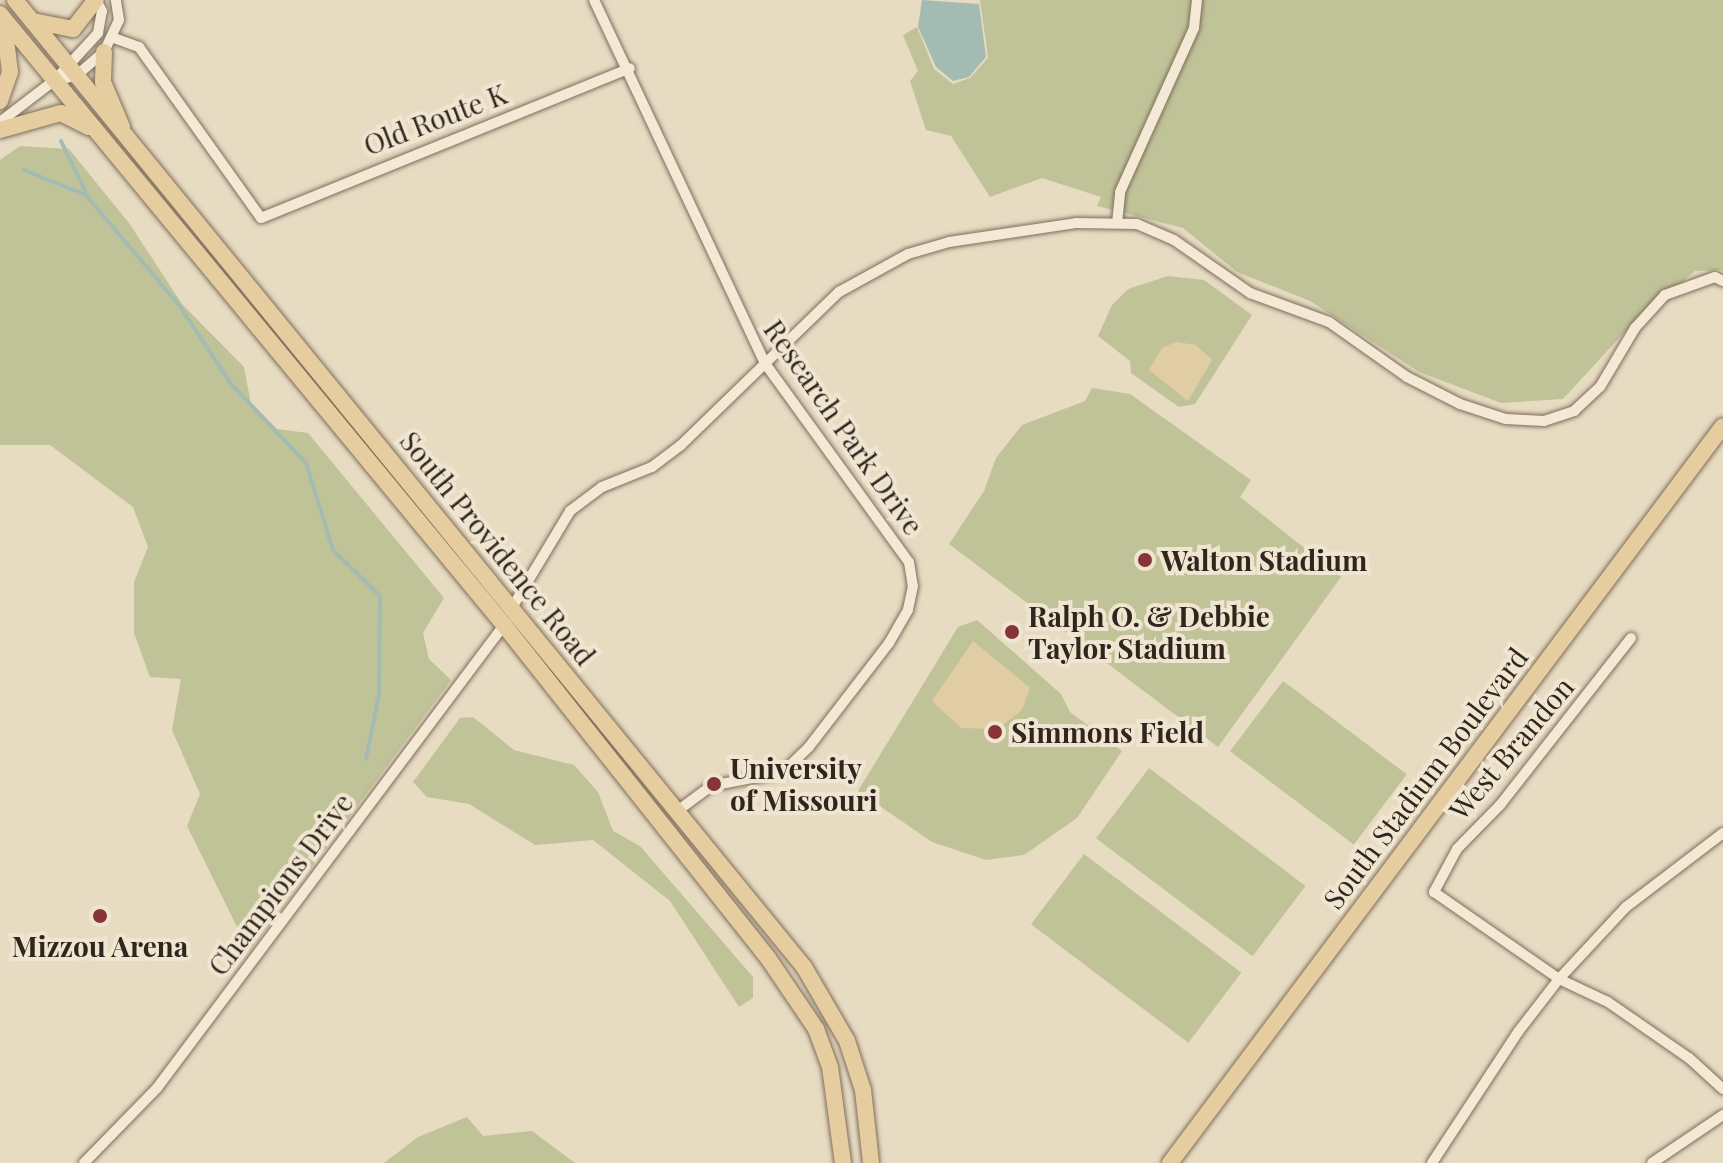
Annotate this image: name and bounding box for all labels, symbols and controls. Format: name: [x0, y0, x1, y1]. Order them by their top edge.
street label: Old Route K: [359, 76, 511, 162]
street label: Research Park Drive: [757, 313, 931, 541]
street label: South Providence Road: [393, 424, 603, 672]
place label: Walton Stadium: [1161, 543, 1367, 577]
marker: Walton Stadium: [1136, 551, 1154, 569]
place label: Ralph O. & Debbie Taylor Stadium: [1028, 599, 1270, 665]
marker: Ralph O. & Debbie Taylor Stadium: [1003, 623, 1021, 641]
street label: South Stadium Boulevard: [1316, 641, 1534, 915]
street label: West Brandon: [1442, 670, 1580, 826]
place label: Simmons Field: [1011, 715, 1204, 749]
marker: Simmons Field: [986, 723, 1004, 741]
place label: University of Missouri: [730, 751, 878, 817]
marker: University of Missouri: [705, 775, 723, 793]
street label: Champions Drive: [201, 786, 359, 982]
marker: Mizzou Arena: [91, 907, 109, 925]
place label: Mizzou Arena: [11, 929, 189, 963]

